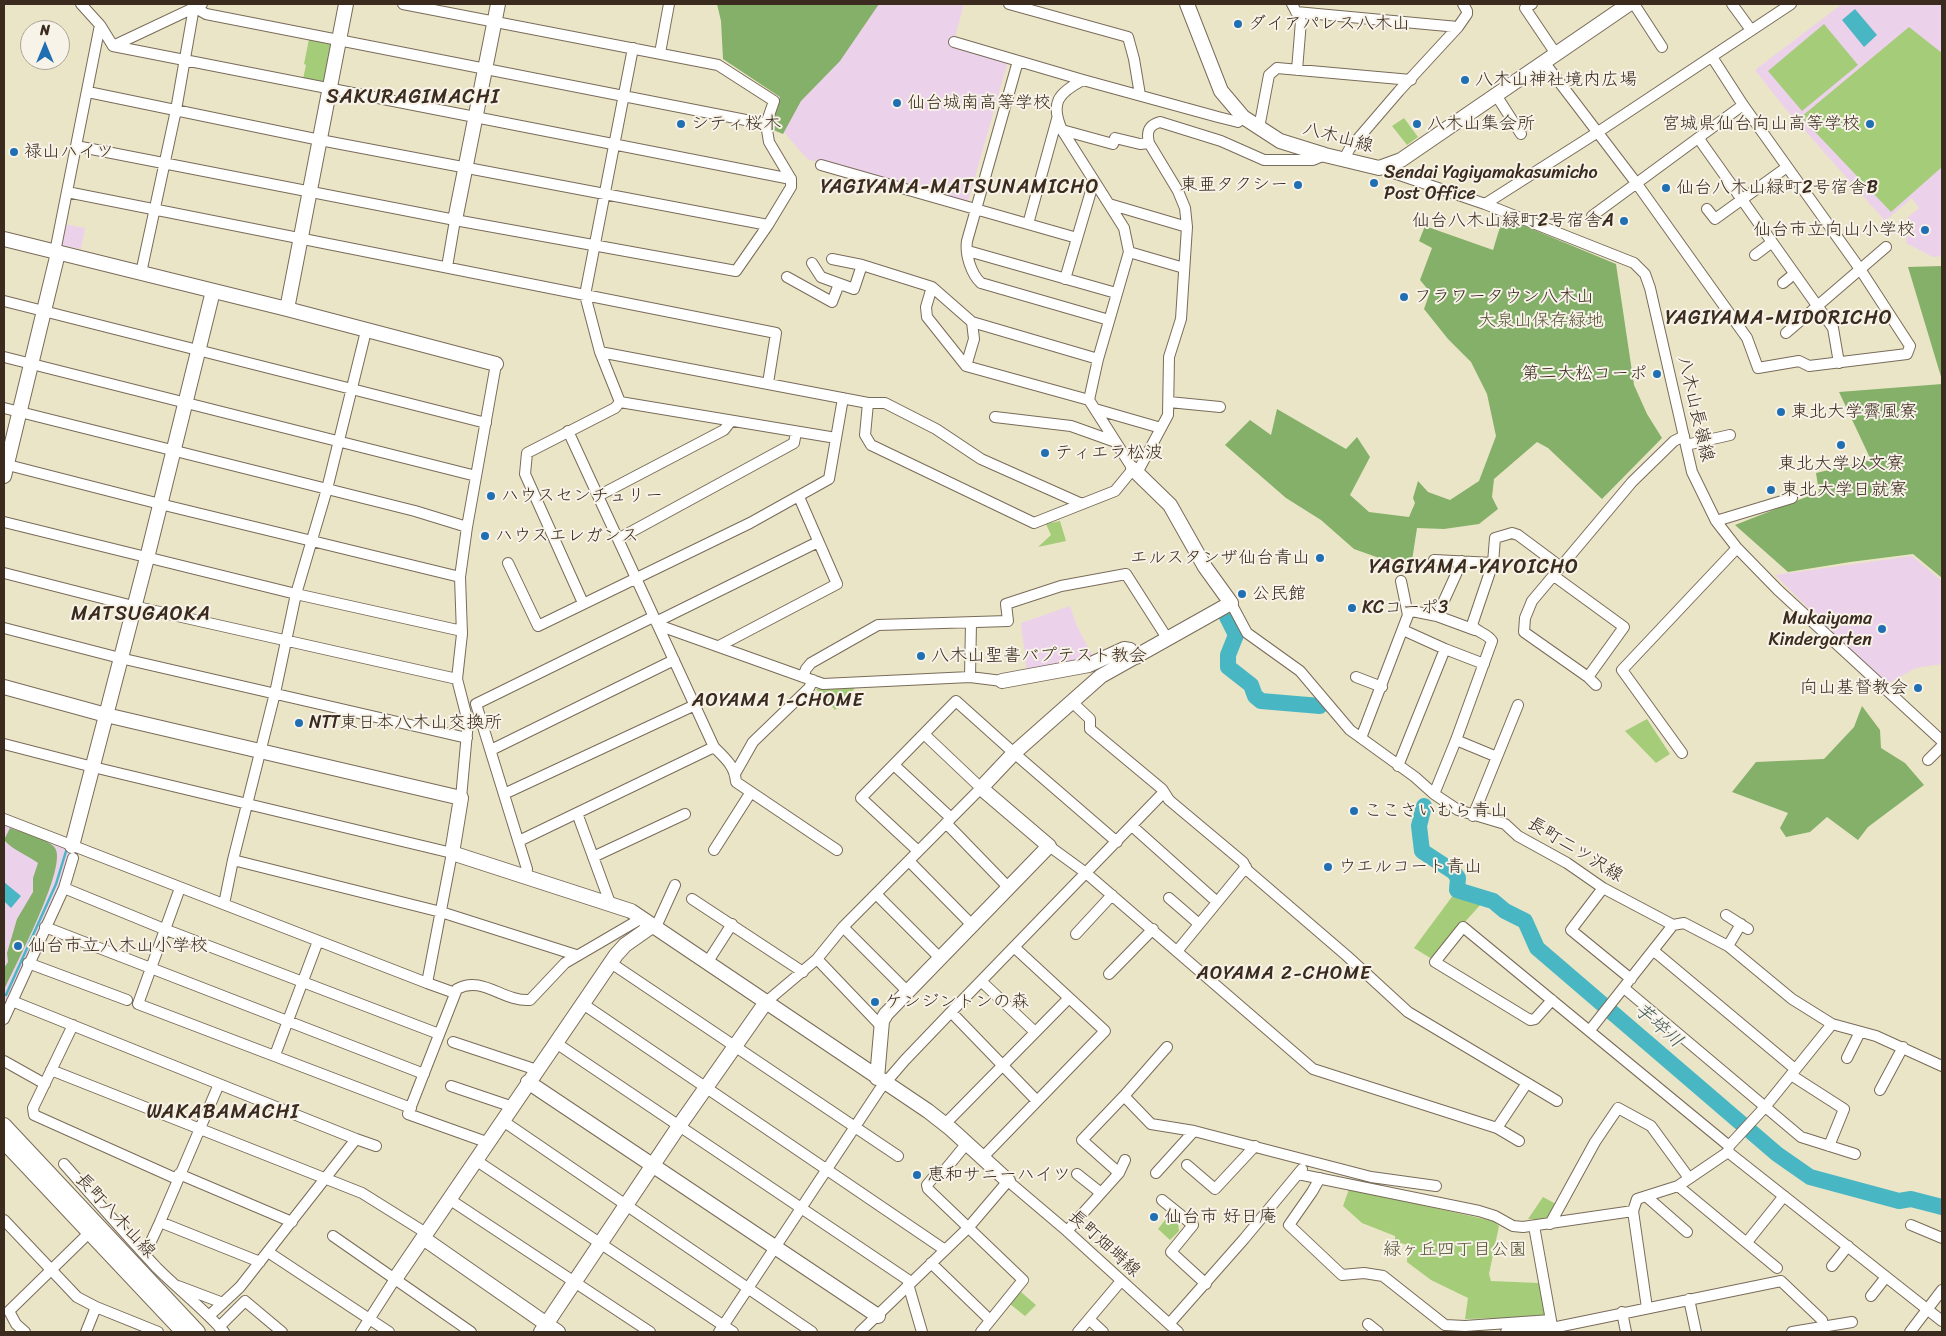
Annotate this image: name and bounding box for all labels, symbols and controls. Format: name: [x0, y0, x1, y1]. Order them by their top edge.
place label: ダイアパレス八木山: [1248, 13, 1410, 35]
text: N: [40, 18, 50, 43]
marker: ダイアパレス八木山: [1232, 18, 1244, 30]
north arrow: [20, 20, 70, 70]
place label: 八木山神社境内広場: [1475, 69, 1637, 91]
marker: 八木山神社境内広場: [1459, 74, 1471, 86]
district label: SAKURAGIMACHI: [326, 86, 500, 110]
place label: 仙台城南高等学校: [907, 92, 1051, 114]
marker: 仙台城南高等学校: [891, 97, 903, 109]
place label: シティ桜木: [691, 113, 781, 135]
place label: 八木山集会所: [1427, 113, 1535, 135]
place label: 宮城県仙台向山高等学校: [1662, 113, 1860, 135]
marker: シティ桜木: [675, 118, 687, 130]
street label: 八木山線: [1300, 118, 1376, 158]
marker: 八木山集会所: [1411, 118, 1423, 130]
marker: 宮城県仙台向山高等学校: [1864, 118, 1876, 130]
place label: 禄山ハイツ: [24, 141, 114, 163]
marker: 禄山ハイツ: [8, 146, 20, 158]
place label: Sendai Yagiyamakasumicho Post Office: [1384, 162, 1598, 204]
place label: 東亜タクシー: [1180, 174, 1288, 196]
district label: YAGIYAMA-MATSUNAMICHO: [820, 176, 1100, 200]
marker: Sendai Yagiyamakasumicho Post Office: [1368, 177, 1380, 189]
place label: 仙台八木山緑町2号宿舎B: [1676, 177, 1878, 199]
marker: 東亜タクシー: [1292, 179, 1304, 191]
marker: 仙台八木山緑町2号宿舎B: [1660, 182, 1672, 194]
place label: 仙台八木山緑町2号宿舎A: [1412, 210, 1614, 232]
marker: 仙台八木山緑町2号宿舎A: [1618, 215, 1630, 227]
place label: 仙台市立向山小学校: [1753, 219, 1915, 241]
marker: 仙台市立向山小学校: [1919, 224, 1931, 236]
place label: フラワータウン八木山: [1414, 286, 1594, 308]
marker: フラワータウン八木山: [1398, 291, 1410, 303]
district label: YAGIYAMA-MIDORICHO: [1664, 307, 1894, 331]
park label: 大泉山保存緑地: [1478, 310, 1604, 332]
street label: 八木山長嶺線: [1672, 354, 1718, 464]
place label: 第二大松コーポ: [1521, 363, 1647, 385]
marker: 第二大松コーポ: [1651, 368, 1663, 380]
place label: 東北大学霽風寮: [1791, 401, 1917, 423]
marker: 東北大学霽風寮: [1775, 406, 1787, 418]
marker: 東北大学以文寮: [1835, 439, 1847, 451]
place label: ティエラ松波: [1055, 442, 1163, 464]
marker: ティエラ松波: [1039, 447, 1051, 459]
place label: 東北大学以文寮: [1778, 453, 1904, 475]
place label: 東北大学日就寮: [1781, 479, 1907, 501]
marker: 東北大学日就寮: [1765, 484, 1777, 496]
place label: ハウスセンチュリー: [501, 485, 663, 507]
marker: ハウスセンチュリー: [485, 490, 497, 502]
place label: ハウスエレガンス: [495, 525, 639, 547]
marker: ハウスエレガンス: [479, 530, 491, 542]
place label: エルスタンザ仙台青山: [1130, 547, 1310, 569]
marker: エルスタンザ仙台青山: [1314, 552, 1326, 564]
district label: YAGIYAMA-YAYOICHO: [1368, 556, 1580, 580]
place label: 公民館: [1252, 583, 1306, 605]
marker: 公民館: [1236, 588, 1248, 600]
place label: KCコーポ3: [1362, 597, 1448, 619]
marker: KCコーポ3: [1346, 602, 1358, 614]
district label: MATSUGAOKA: [71, 603, 211, 627]
place label: Mukaiyama Kindergarten: [1769, 608, 1872, 650]
marker: Mukaiyama Kindergarten: [1876, 623, 1888, 635]
place label: 八木山聖書バプテスト教会: [931, 645, 1147, 667]
marker: 八木山聖書バプテスト教会: [915, 650, 927, 662]
place label: 向山基督教会: [1800, 677, 1908, 699]
marker: 向山基督教会: [1912, 682, 1924, 694]
district label: AOYAMA 1-CHOME: [690, 690, 866, 712]
place label: NTT東日本八木山交換所: [309, 712, 502, 734]
marker: NTT東日本八木山交換所: [293, 717, 305, 729]
place label: ここさいむら青山: [1364, 800, 1508, 822]
marker: ここさいむら青山: [1348, 805, 1360, 817]
street label: 長町二ツ沢線: [1523, 813, 1627, 887]
place label: ウエルコート青山: [1338, 856, 1482, 878]
marker: ウエルコート青山: [1322, 861, 1334, 873]
place label: 仙台市立八木山小学校: [28, 935, 208, 957]
marker: 仙台市立八木山小学校: [12, 940, 24, 952]
district label: AOYAMA 2-CHOME: [1195, 963, 1373, 985]
place label: ケンジントンの森: [885, 991, 1029, 1013]
marker: ケンジントンの森: [869, 996, 881, 1008]
water label: 芋埣川: [1629, 999, 1687, 1053]
district label: WAKABAMACHI: [146, 1101, 300, 1125]
place label: 恵和サニーハイツ: [927, 1164, 1071, 1186]
street label: 長町八木山線: [70, 1169, 160, 1263]
marker: 恵和サニーハイツ: [911, 1169, 923, 1181]
street label: 長町畑塒線: [1063, 1206, 1145, 1282]
place label: 仙台市 好日庵: [1164, 1206, 1277, 1228]
marker: 仙台市 好日庵: [1148, 1211, 1160, 1223]
park label: 緑ヶ丘四丁目公園: [1383, 1239, 1527, 1261]

